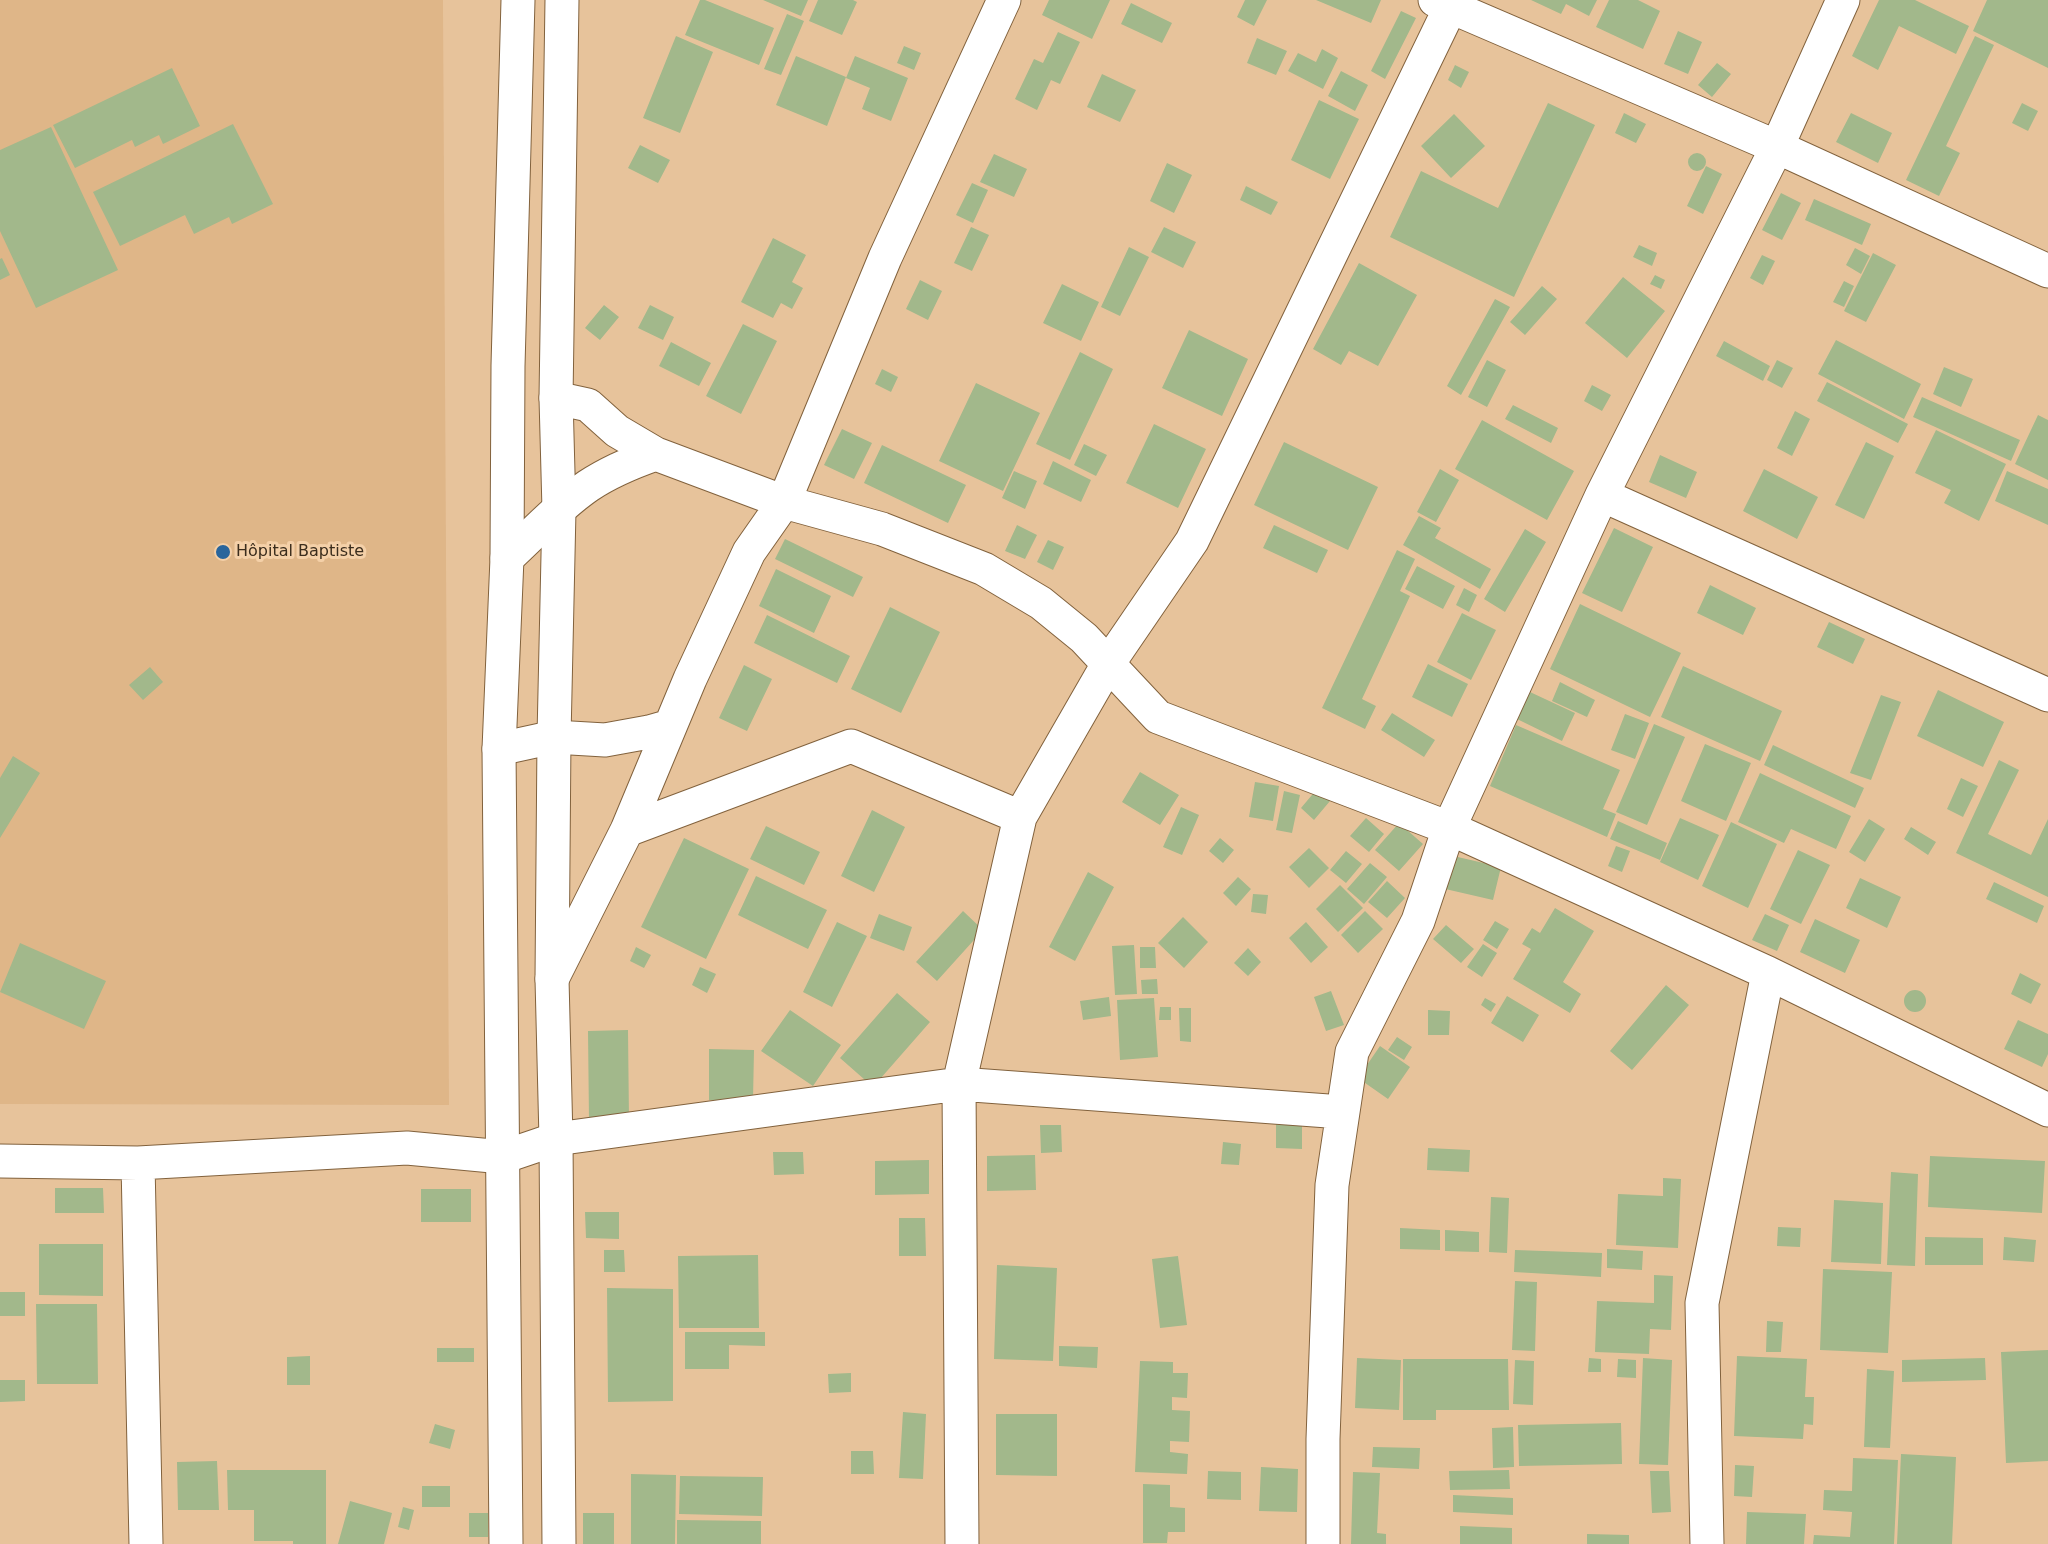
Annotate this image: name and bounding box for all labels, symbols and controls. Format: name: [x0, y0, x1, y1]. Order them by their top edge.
place label: Hôpital Baptiste: [236, 542, 364, 562]
marker: Hôpital Baptiste: [214, 543, 232, 561]

